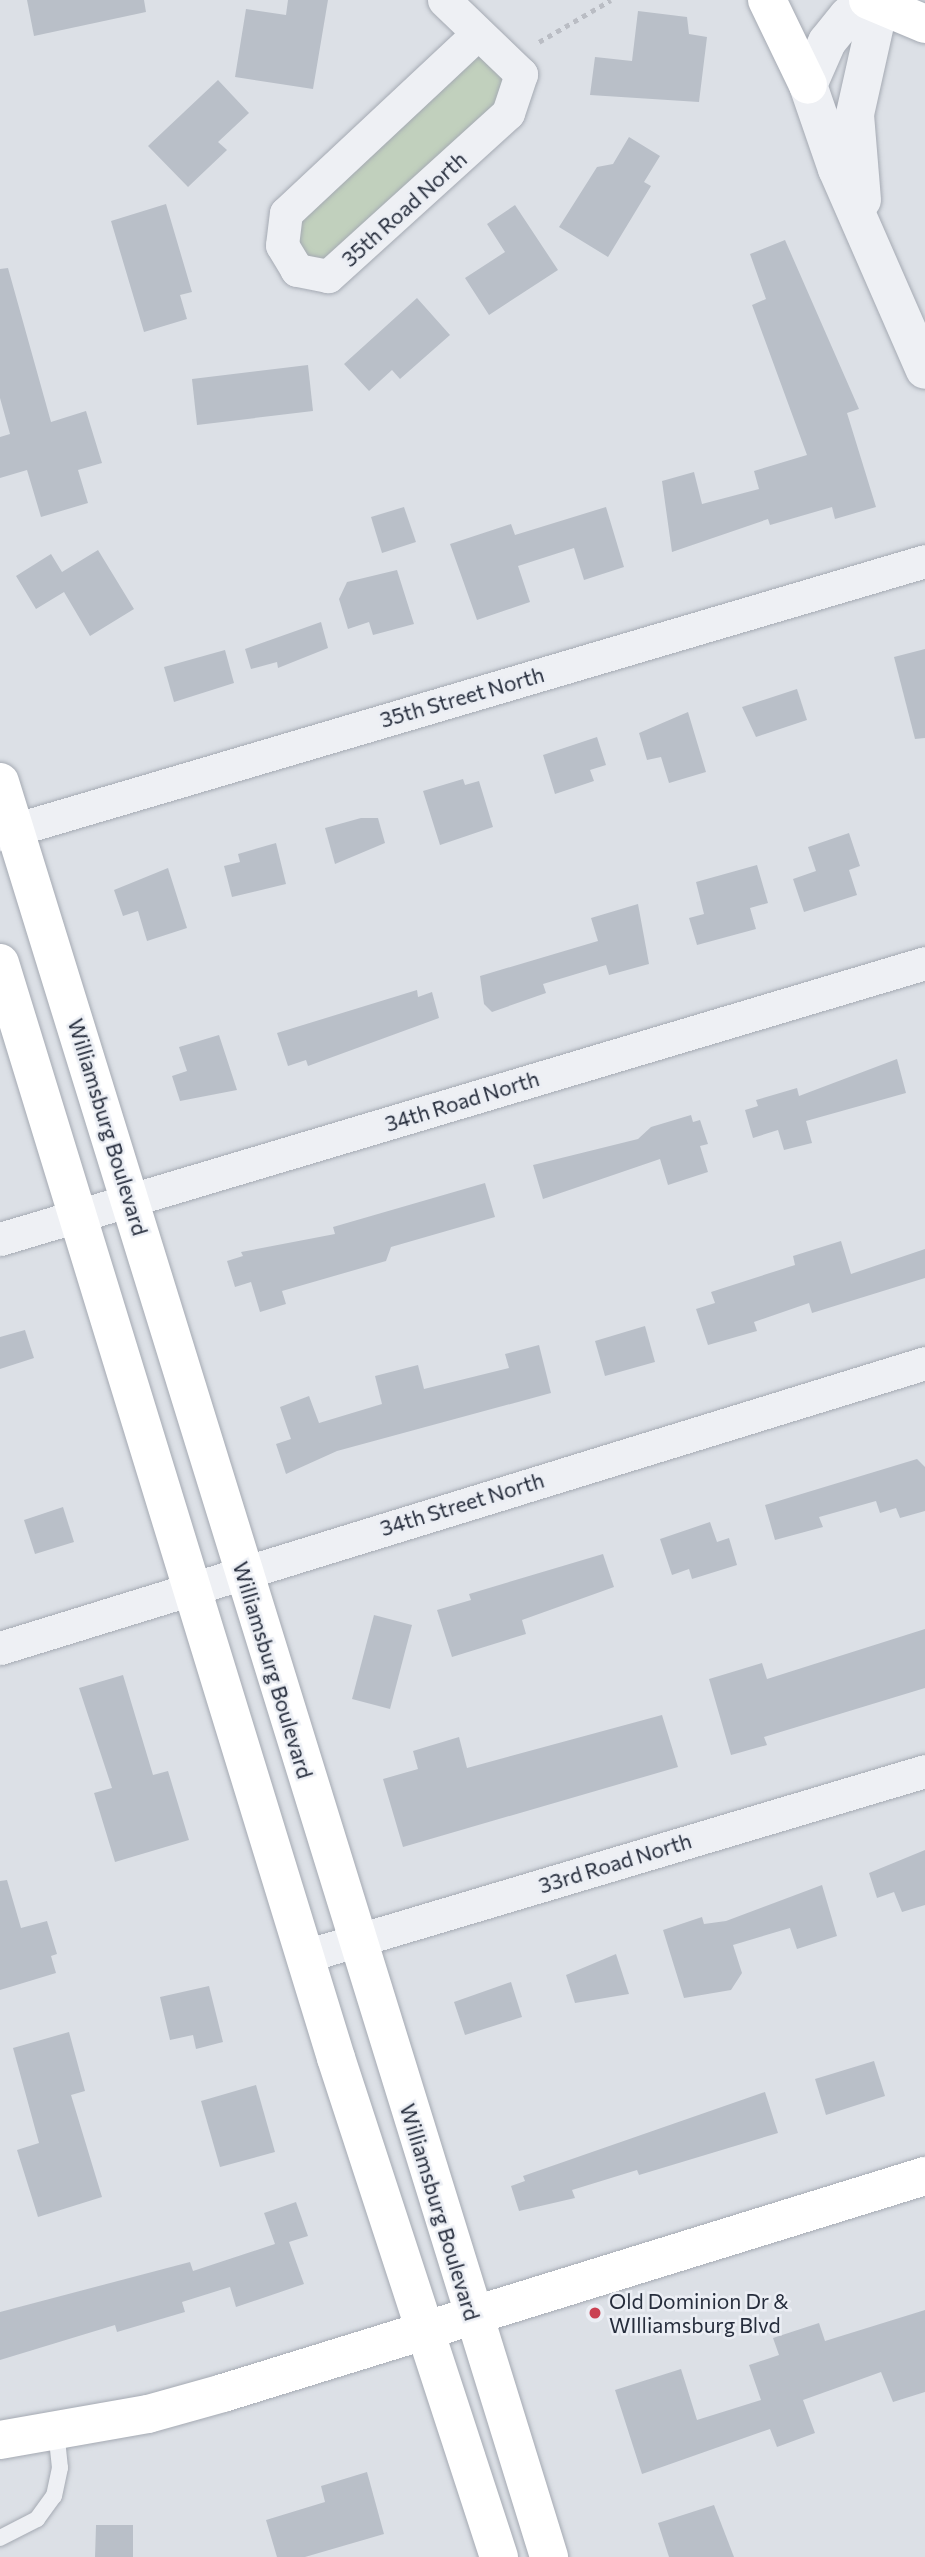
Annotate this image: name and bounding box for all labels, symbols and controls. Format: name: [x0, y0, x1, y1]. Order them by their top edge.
street label: 35th Road North: [336, 146, 472, 272]
street label: 35th Street North: [377, 662, 547, 732]
street label: Williamsburg Boulevard: [63, 1016, 153, 1238]
street label: 34th Road North: [382, 1066, 542, 1136]
street label: 34th Street North: [377, 1467, 547, 1541]
street label: Williamsburg Boulevard: [228, 1559, 318, 1781]
street label: 33rd Road North: [536, 1828, 694, 1898]
street label: Williamsburg Boulevard: [395, 2101, 485, 2323]
place label: Old Dominion Dr & WIlliamsburg Blvd: [609, 2288, 789, 2338]
marker: Old Dominion Dr & WIlliamsburg Blvd: [587, 2305, 603, 2321]

